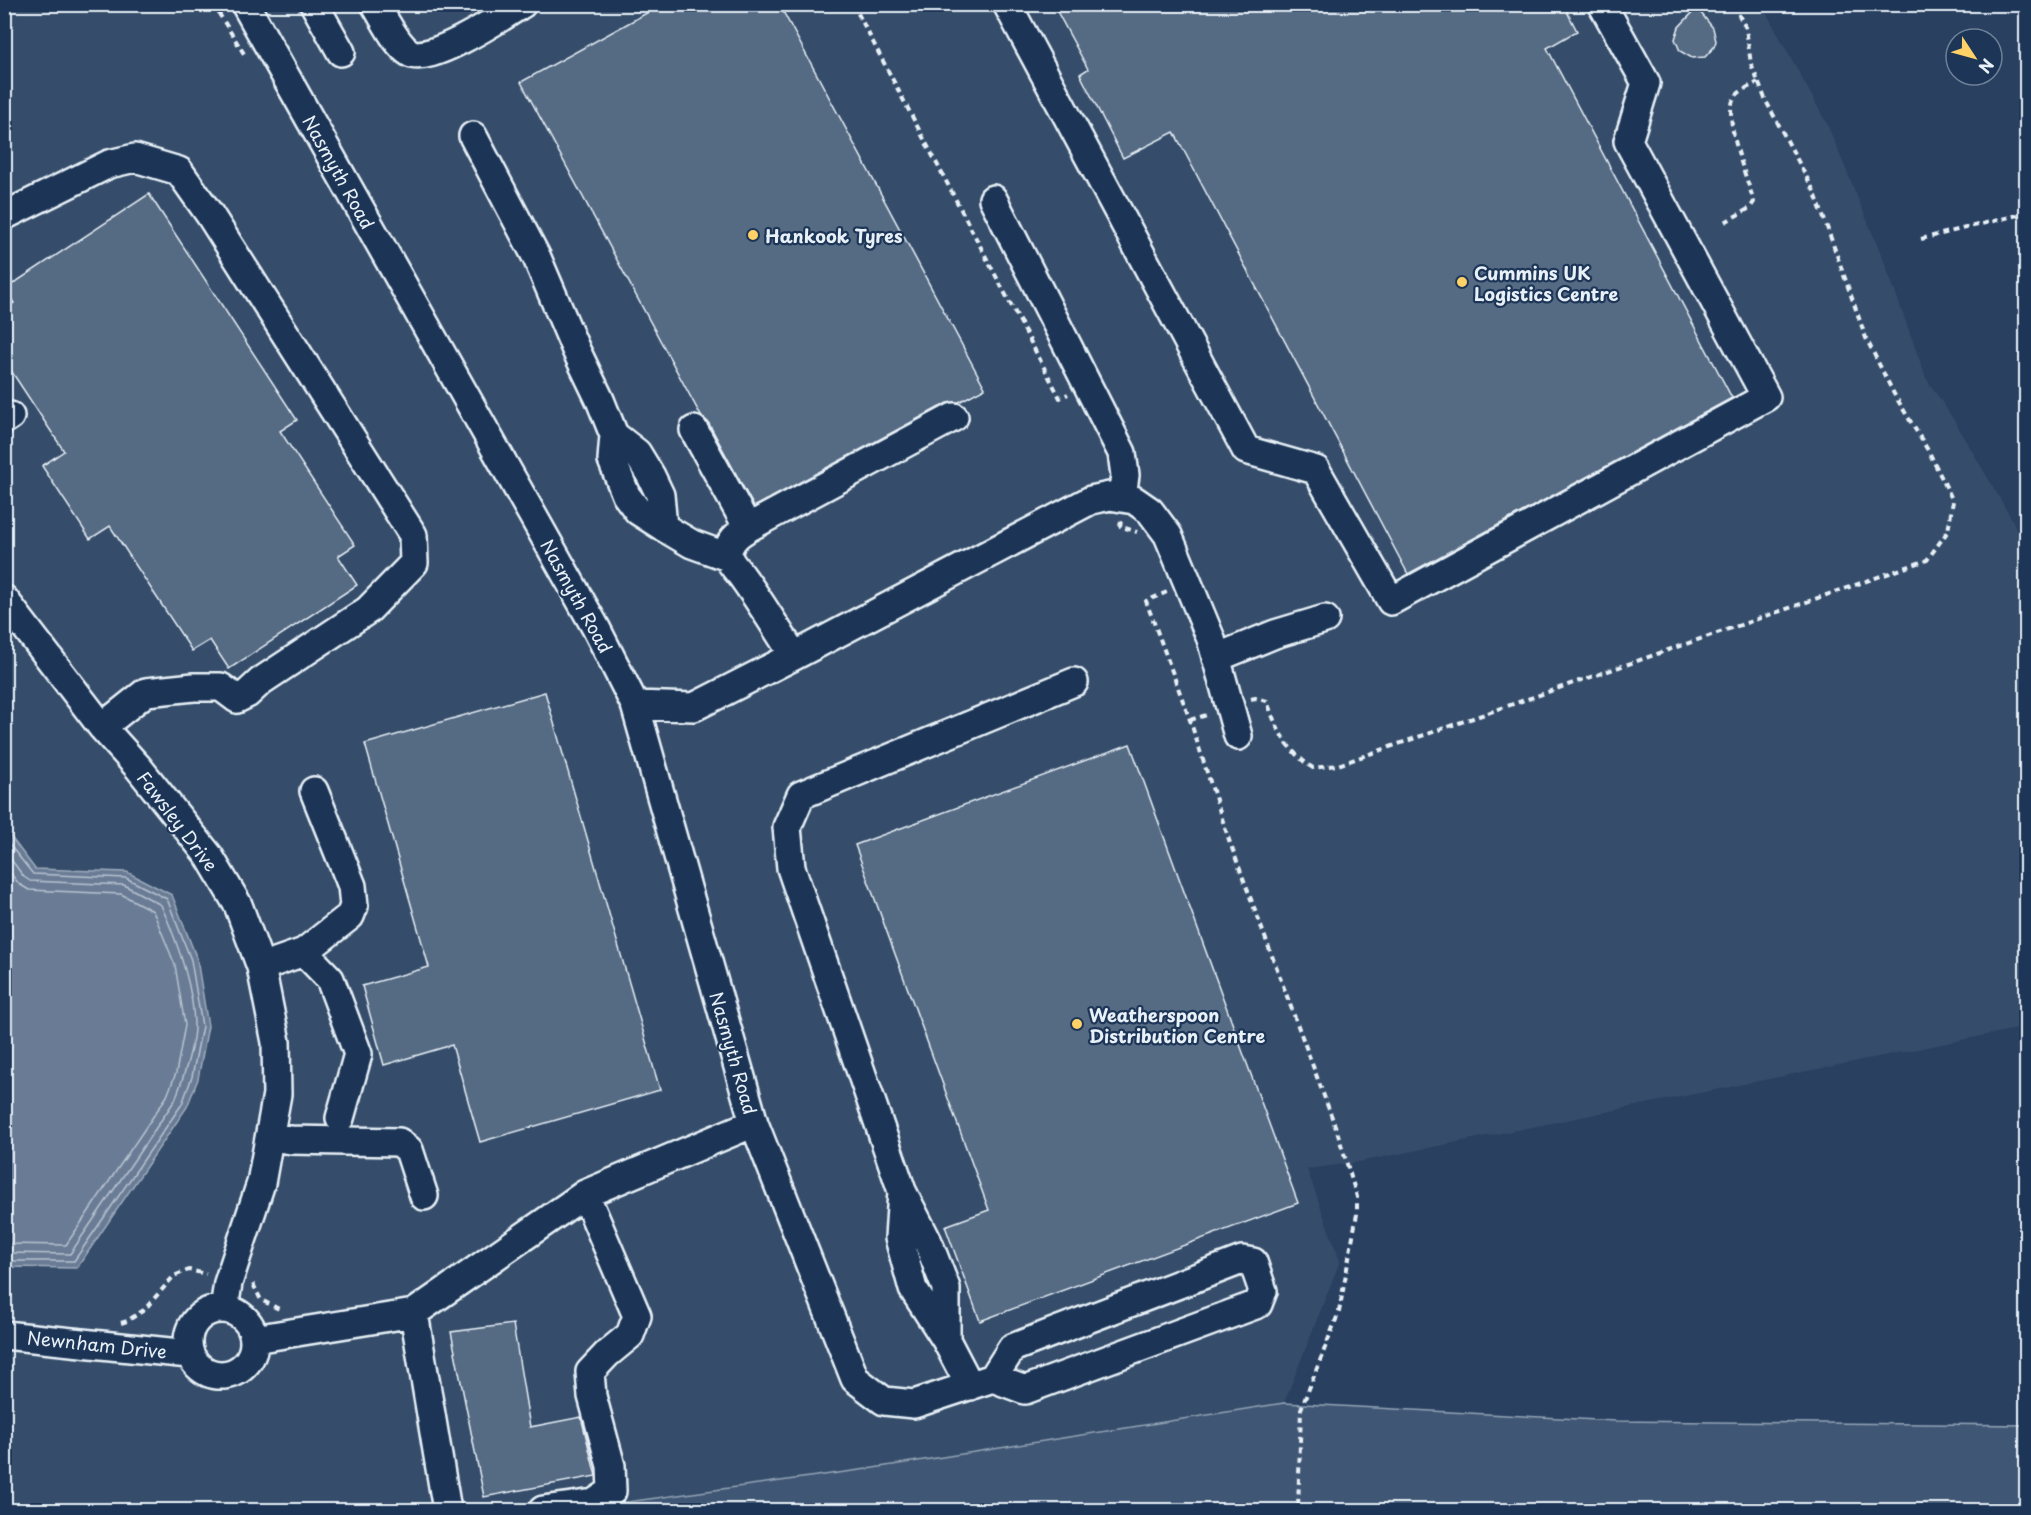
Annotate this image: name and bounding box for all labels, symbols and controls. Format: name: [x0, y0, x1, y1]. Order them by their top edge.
north arrow: [1944, 27, 2004, 87]
text: N: [1974, 54, 2000, 79]
street label: Nasmyth Road: [297, 110, 381, 234]
place label: Hankook Tyres: [765, 222, 903, 249]
marker: Hankook Tyres: [746, 228, 760, 242]
place label: Cummins UK Logistics Centre: [1474, 259, 1618, 307]
marker: Cummins UK Logistics Centre: [1455, 275, 1469, 289]
street label: Nasmyth Road: [535, 534, 619, 658]
street label: Fawsley Drive: [131, 765, 225, 877]
street label: Nasmyth Road: [704, 988, 764, 1118]
place label: Weatherspoon Distribution Centre: [1089, 1001, 1266, 1049]
marker: Weatherspoon Distribution Centre: [1070, 1017, 1084, 1031]
street label: Newnham Drive: [26, 1323, 168, 1365]

